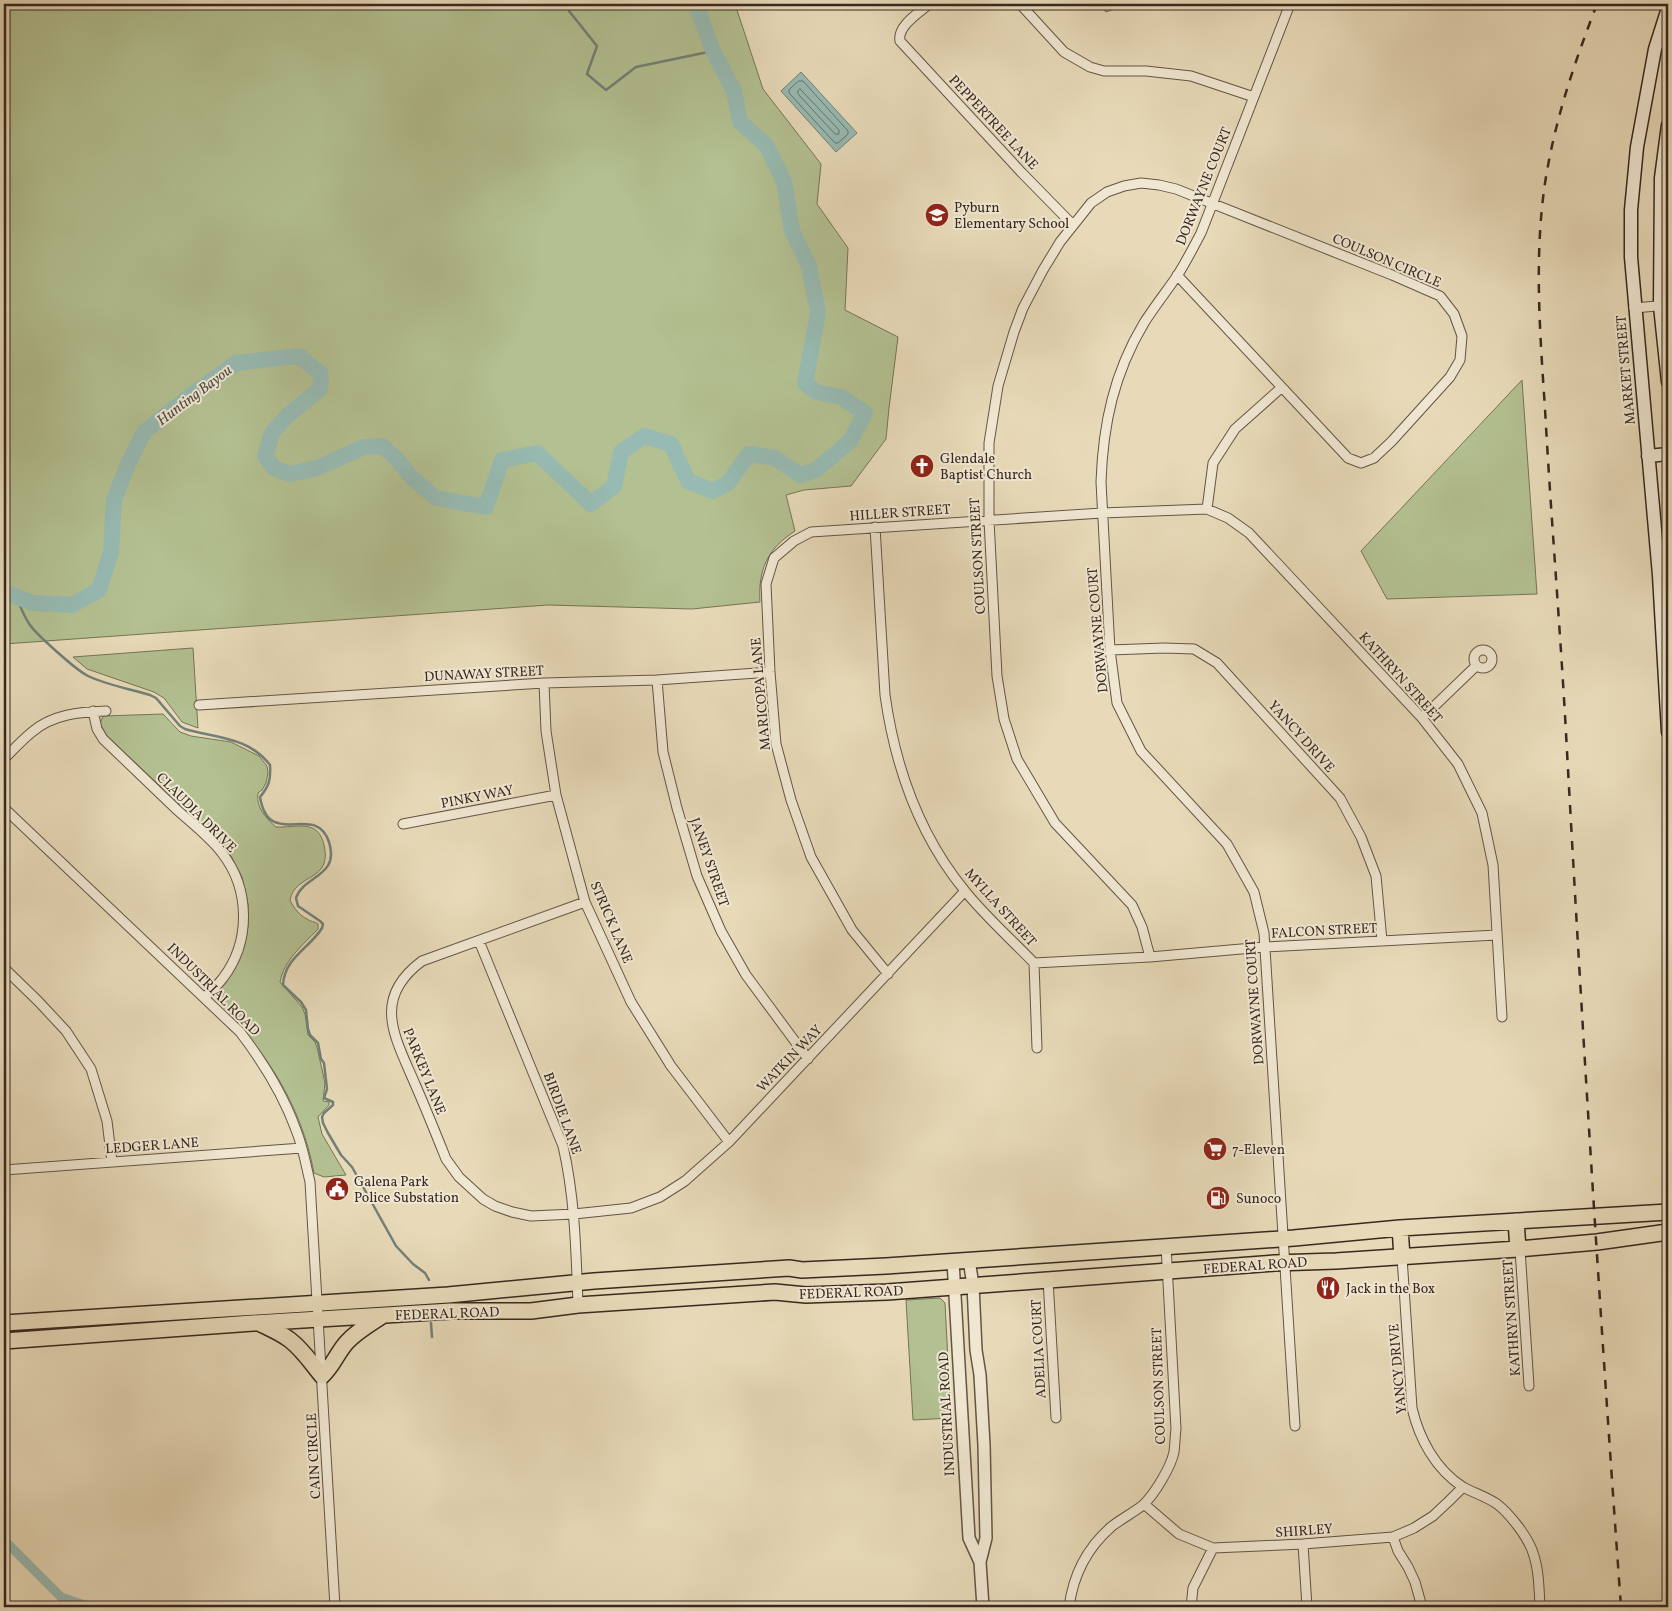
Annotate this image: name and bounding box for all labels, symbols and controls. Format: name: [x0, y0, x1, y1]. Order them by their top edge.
street label: PEPPERTREE LANE: [944, 71, 1042, 175]
street label: DORWAYNE COURT: [1172, 125, 1237, 249]
place label: Pyburn Elementary School: [954, 199, 1069, 234]
school or university icon: Pyburn Elementary School: [924, 202, 950, 228]
street label: COULSON CIRCLE: [1329, 230, 1444, 293]
street label: MARKET STREET: [1612, 314, 1641, 425]
water label: Hunting Bayou: [153, 361, 237, 432]
place label: Glendale Baptist Church: [940, 450, 1032, 485]
church icon: Glendale Baptist Church: [909, 453, 935, 479]
street label: COULSON STREET: [966, 497, 991, 615]
street label: HILLER STREET: [849, 500, 951, 527]
street label: DORWAYNE COURT: [1084, 566, 1113, 694]
street label: KATHRYN STREET: [1354, 628, 1446, 728]
street label: MARICOPA LANE: [747, 637, 776, 751]
street label: DUNAWAY STREET: [424, 662, 544, 687]
street label: YANCY DRIVE: [1263, 697, 1338, 777]
street label: CLAUDIA DRIVE: [152, 769, 240, 857]
street label: PINKY WAY: [439, 781, 516, 814]
street label: JANEY STREET: [684, 815, 733, 910]
street label: MYLLA STREET: [960, 865, 1040, 951]
street label: STRICK LANE: [585, 879, 636, 967]
street label: FALCON STREET: [1270, 919, 1378, 944]
street label: DORWAYNE COURT: [1242, 938, 1269, 1065]
street label: INDUSTRIAL ROAD: [162, 939, 264, 1041]
street label: WATKIN WAY: [753, 1021, 827, 1097]
street label: PARKEY LANE: [398, 1025, 450, 1118]
street label: BIRDIE LANE: [538, 1070, 585, 1157]
street label: LEDGER LANE: [105, 1134, 200, 1159]
supermarket icon: 7-Eleven: [1202, 1136, 1228, 1162]
place label: 7-Eleven: [1232, 1141, 1285, 1160]
place label: Galena Park Police Substation: [354, 1173, 459, 1208]
public building icon: Galena Park Police Substation: [324, 1176, 350, 1202]
fuel station icon: Sunoco: [1205, 1185, 1231, 1211]
place label: Sunoco: [1236, 1190, 1281, 1209]
street label: FEDERAL ROAD: [1202, 1253, 1308, 1280]
street label: KATHRYN STREET: [1499, 1259, 1526, 1377]
restaurant icon: Jack in the Box: [1315, 1275, 1341, 1301]
place label: Jack in the Box: [1346, 1280, 1435, 1299]
street label: FEDERAL ROAD: [798, 1282, 904, 1305]
street label: ADELIA COURT: [1027, 1299, 1052, 1399]
street label: FEDERAL ROAD: [394, 1303, 500, 1326]
street label: YANCY DRIVE: [1385, 1323, 1412, 1415]
street label: COULSON STREET: [1148, 1327, 1171, 1445]
street label: INDUSTRIAL ROAD: [935, 1351, 960, 1477]
street label: CAIN CIRCLE: [303, 1413, 326, 1499]
street label: SHIRLEY: [1275, 1520, 1334, 1543]

